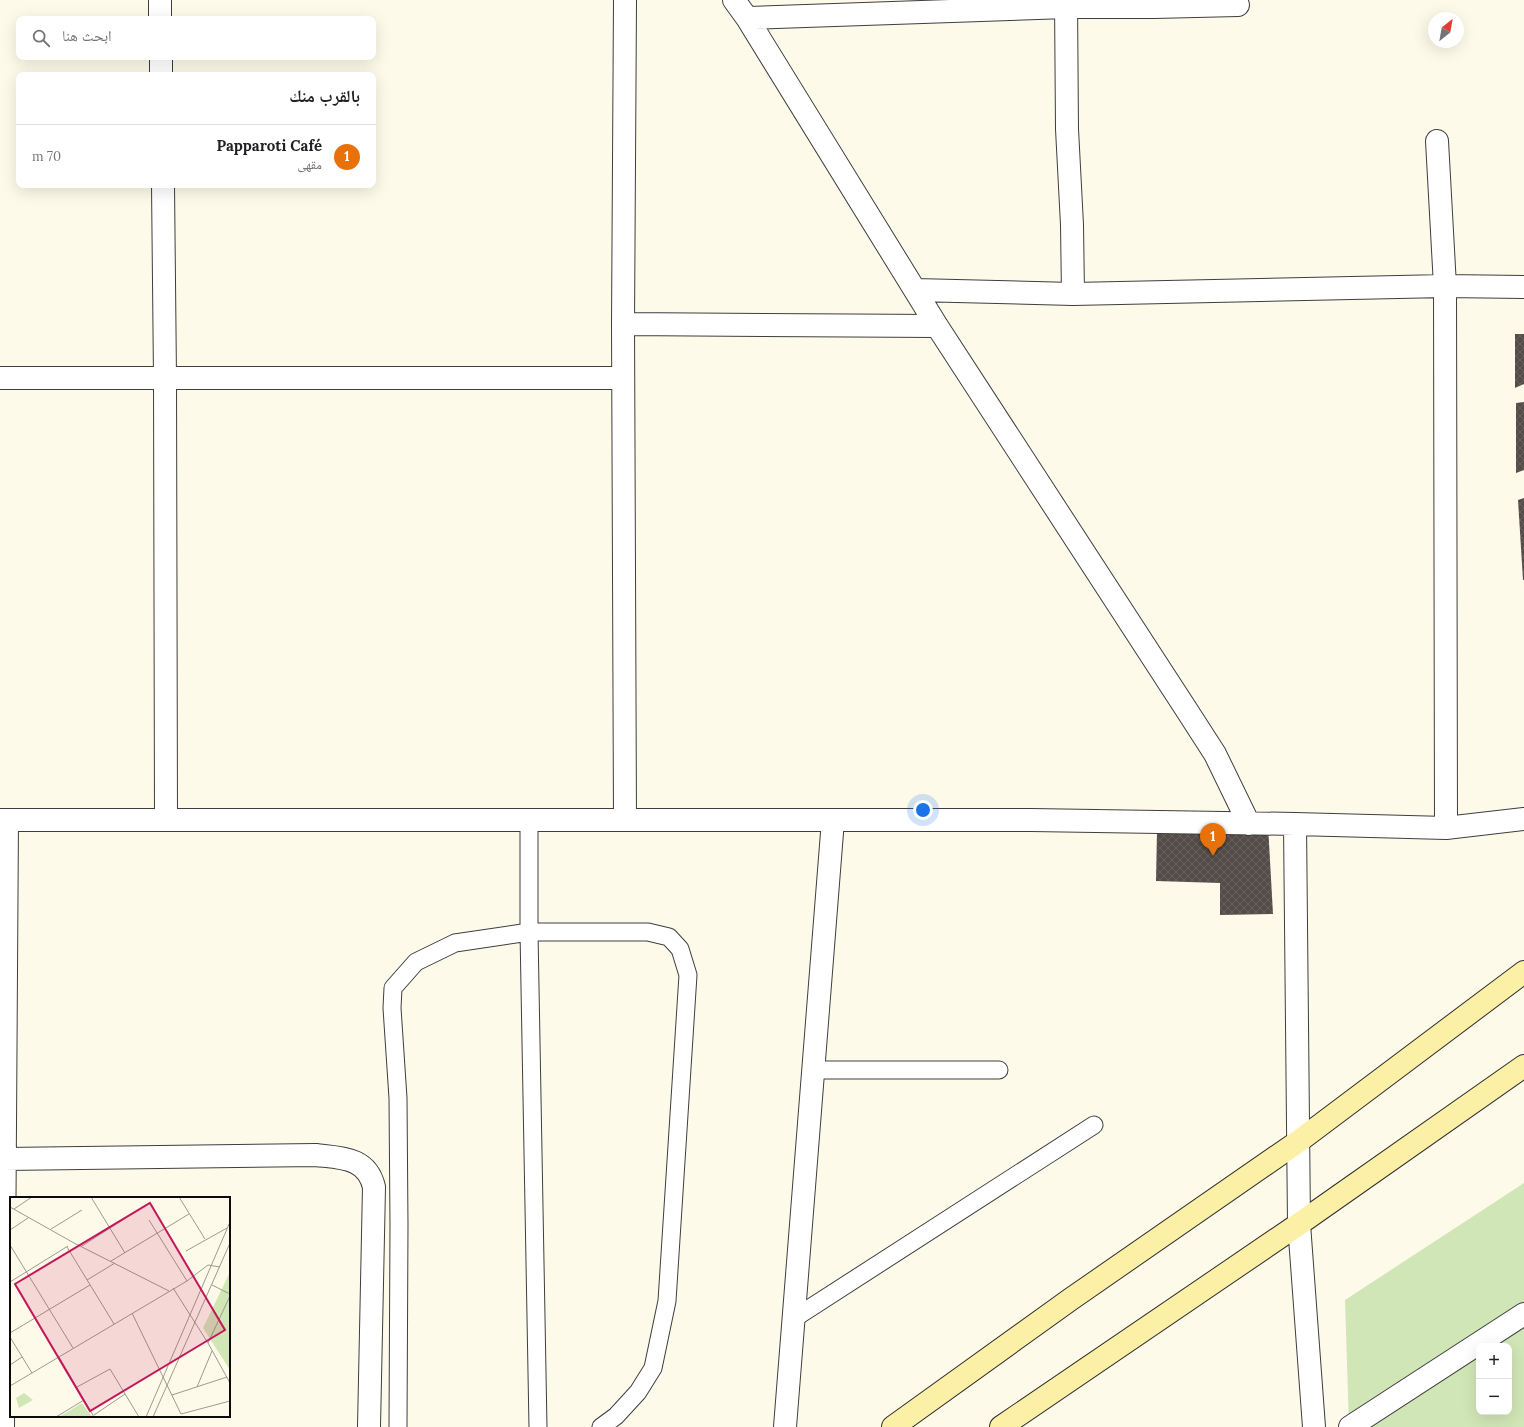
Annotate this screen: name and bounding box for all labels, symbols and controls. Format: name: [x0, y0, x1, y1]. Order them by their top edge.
north arrow: [1428, 12, 1464, 48]
search box: [16, 16, 376, 60]
text: ابحث هنا: [62, 26, 112, 45]
icon: search: [30, 27, 52, 49]
text: بالقرب منك: [289, 85, 360, 107]
text: Papparoti Café: [217, 136, 322, 155]
text: 70 m: [32, 148, 61, 165]
text: 1: [344, 148, 350, 165]
text: مقهى: [297, 156, 322, 173]
your location: [913, 800, 933, 820]
pin: 1: [1200, 823, 1226, 856]
inset map: [10, 1197, 230, 1417]
map controls: [1476, 1343, 1512, 1415]
button: +: [1476, 1343, 1512, 1379]
button: −: [1476, 1379, 1512, 1415]

